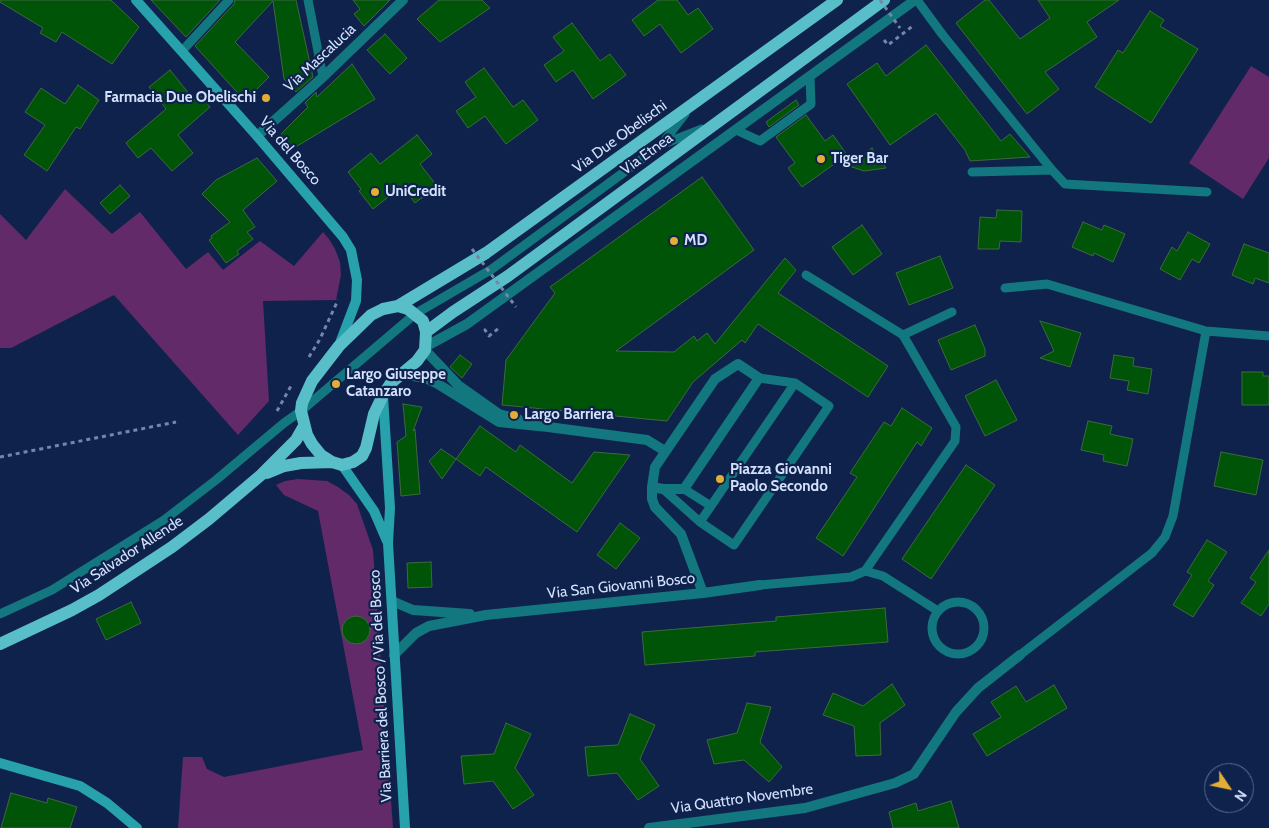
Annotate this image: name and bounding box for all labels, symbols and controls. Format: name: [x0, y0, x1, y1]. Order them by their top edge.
street label: Via Mascalucia: [280, 20, 360, 96]
place label: Farmacia Due Obelischi: [104, 89, 256, 107]
marker: Farmacia Due Obelischi: [260, 92, 272, 104]
street label: Via Due Obelischi: [569, 97, 671, 177]
street label: Via del Bosco: [255, 113, 325, 189]
street label: Via Etnea: [617, 129, 677, 179]
place label: Tiger Bar: [831, 150, 888, 168]
marker: Tiger Bar: [815, 153, 827, 165]
place label: UniCredit: [385, 183, 446, 201]
marker: UniCredit: [369, 186, 381, 198]
place label: MD: [684, 232, 707, 250]
marker: MD: [668, 235, 680, 247]
place label: Largo Giuseppe Catanzaro: [346, 366, 446, 401]
marker: Largo Giuseppe Catanzaro: [330, 378, 342, 390]
place label: Largo Barriera: [524, 406, 614, 424]
marker: Largo Barriera: [508, 409, 520, 421]
place label: Piazza Giovanni Paolo Secondo: [730, 461, 832, 496]
marker: Piazza Giovanni Paolo Secondo: [714, 473, 726, 485]
street label: Via Salvador Allende: [67, 512, 187, 598]
street label: Via Barriera del Bosco / Via del Bosco: [366, 569, 396, 803]
street label: Via San Giovanni Bosco: [546, 569, 696, 603]
north arrow: [1204, 763, 1254, 813]
street label: Via Quattro Novembre: [670, 780, 814, 818]
text: N: [1230, 787, 1251, 805]

